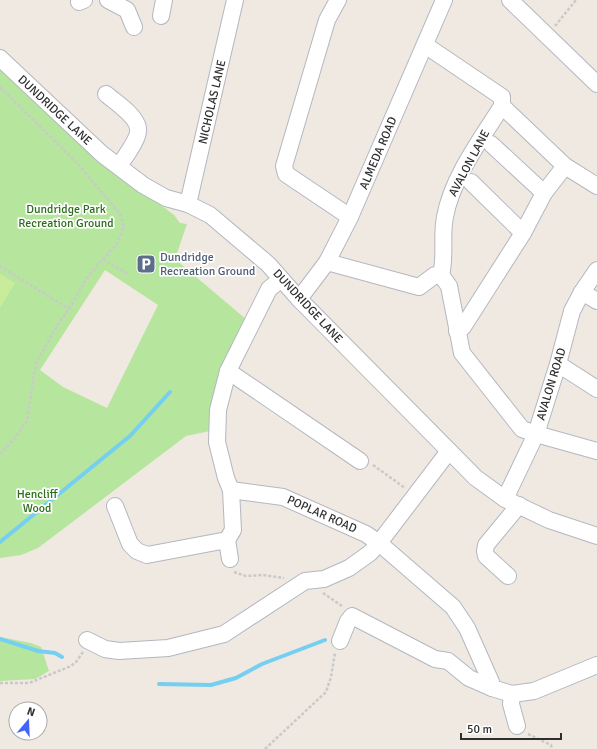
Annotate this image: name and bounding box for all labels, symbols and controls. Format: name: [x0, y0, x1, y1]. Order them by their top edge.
street label: NICHOLAS LANE: [195, 58, 230, 146]
street label: DUNDRIDGE LANE: [15, 72, 95, 149]
street label: ALMEDA ROAD: [356, 114, 401, 192]
street label: AVALON LANE: [446, 127, 493, 199]
park label: Dundridge Park Recreation Ground: [18, 202, 114, 231]
place label: Dundridge Recreation Ground: [160, 250, 255, 279]
parking icon: Dundridge Recreation Ground: [135, 253, 157, 275]
street label: DUNDRIDGE LANE: [269, 266, 346, 347]
street label: AVALON ROAD: [533, 346, 570, 422]
park label: Hencliff Wood: [17, 487, 59, 516]
street label: POPLAR ROAD: [285, 492, 359, 537]
north arrow: [8, 701, 48, 741]
text: N: [25, 705, 37, 719]
scale bar: [461, 715, 561, 741]
text: 50 m: [467, 722, 492, 737]

